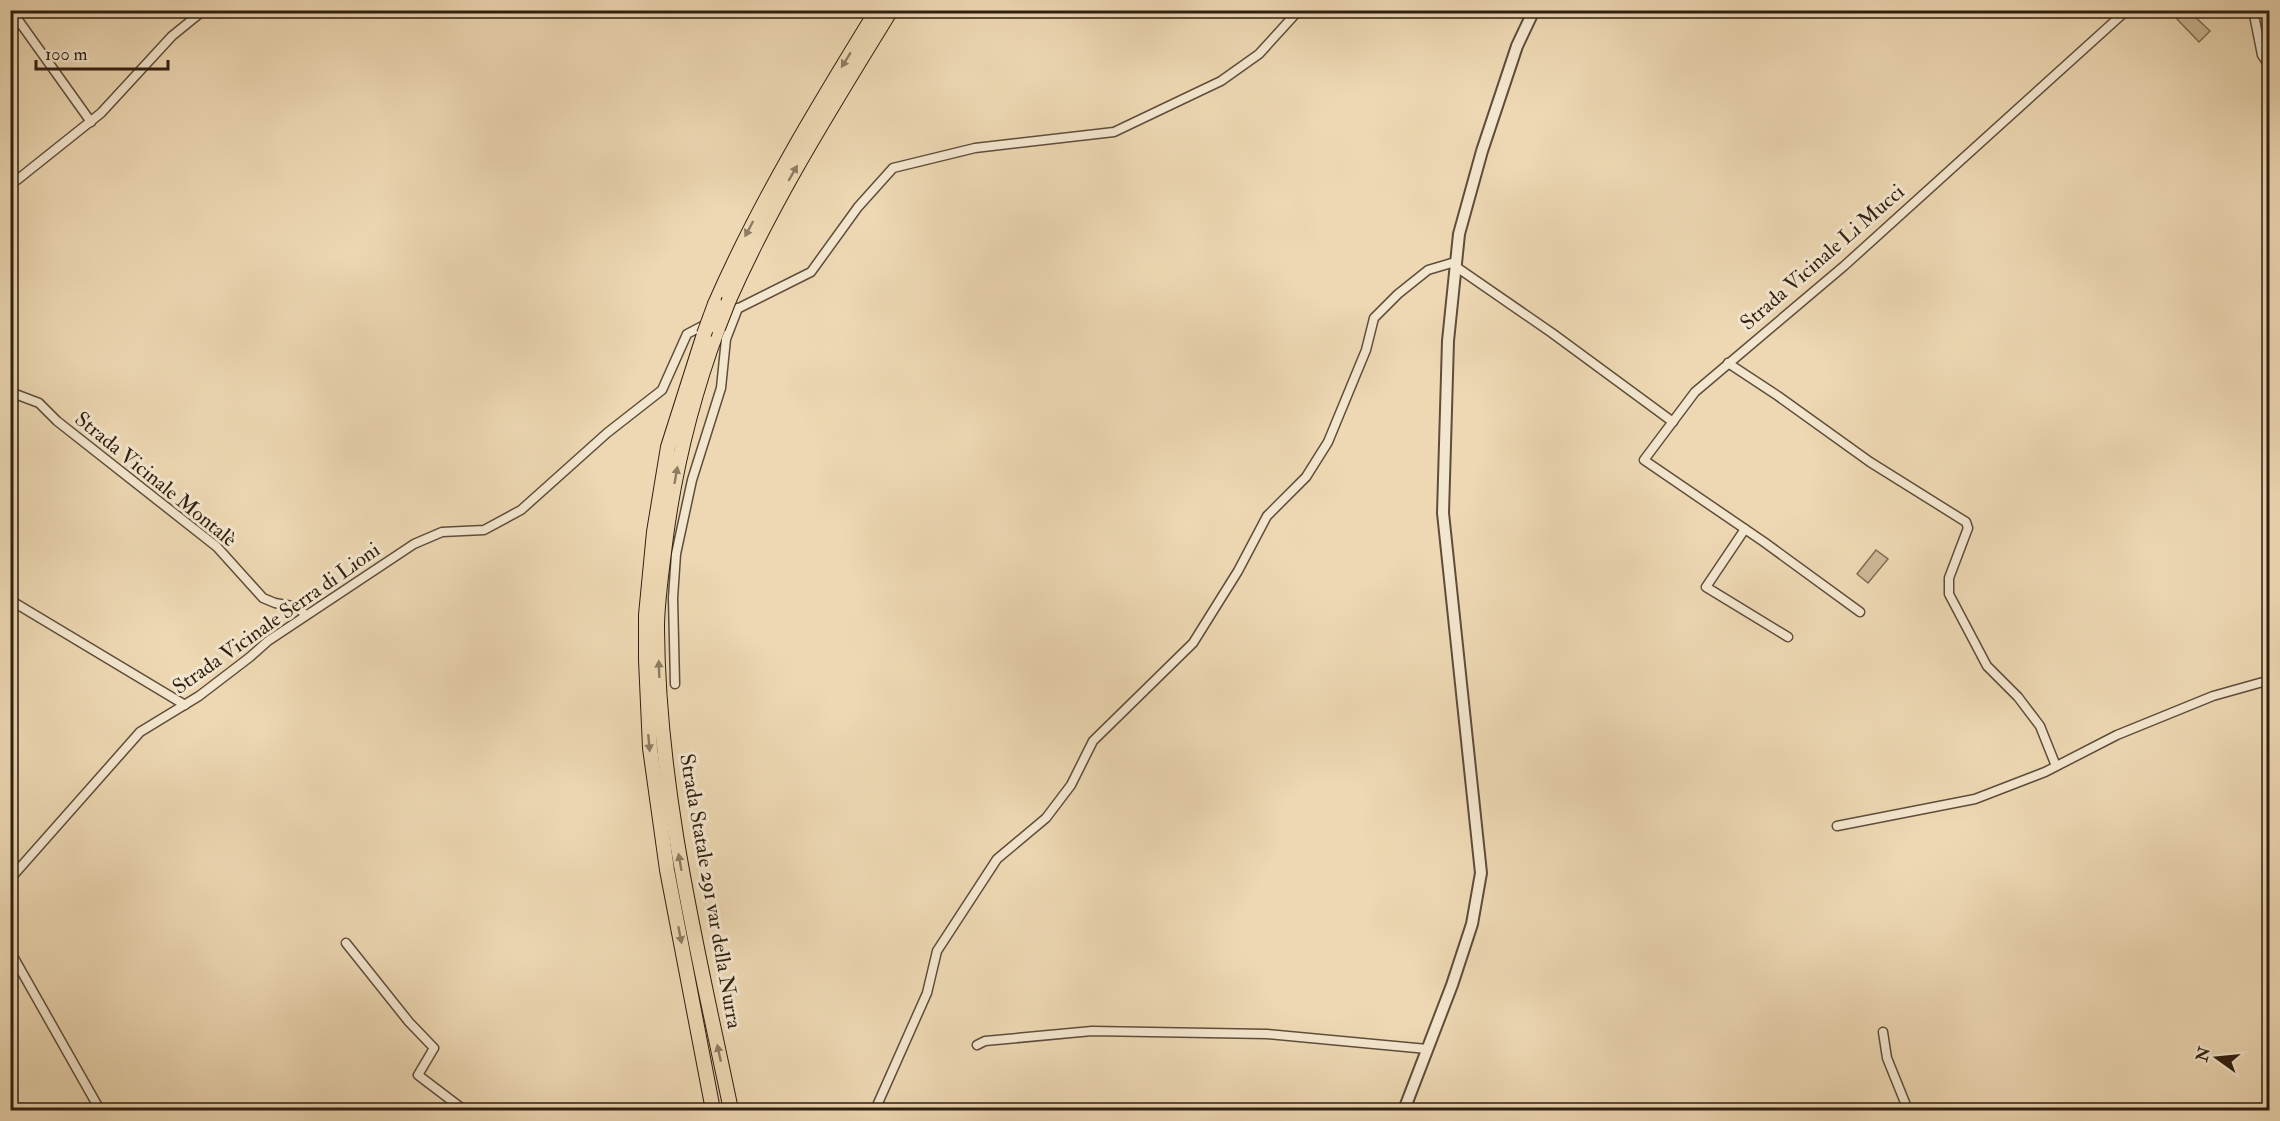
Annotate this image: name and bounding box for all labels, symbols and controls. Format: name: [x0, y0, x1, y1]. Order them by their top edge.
scale bar: [36, 33, 168, 71]
text: 100 m: [45, 43, 88, 66]
one-way arrow: [841, 52, 852, 68]
one-way arrow: [788, 164, 798, 181]
street label: Strada Vicinale Li Mucci: [1735, 178, 1910, 336]
one-way arrow: [744, 221, 754, 238]
street label: Strada Vicinale Montalè: [69, 406, 242, 553]
one-way arrow: [672, 465, 681, 484]
street label: Strada Vicinale Serra di Lioni: [167, 536, 386, 700]
one-way arrow: [654, 659, 663, 678]
one-way arrow: [645, 733, 654, 752]
street label: Strada Statale 291 var della Nurra: [673, 751, 748, 1031]
one-way arrow: [676, 852, 685, 871]
one-way arrow: [676, 926, 685, 945]
north arrow: [2187, 1028, 2247, 1088]
one-way arrow: [714, 1043, 723, 1062]
text: N: [2192, 1044, 2215, 1065]

